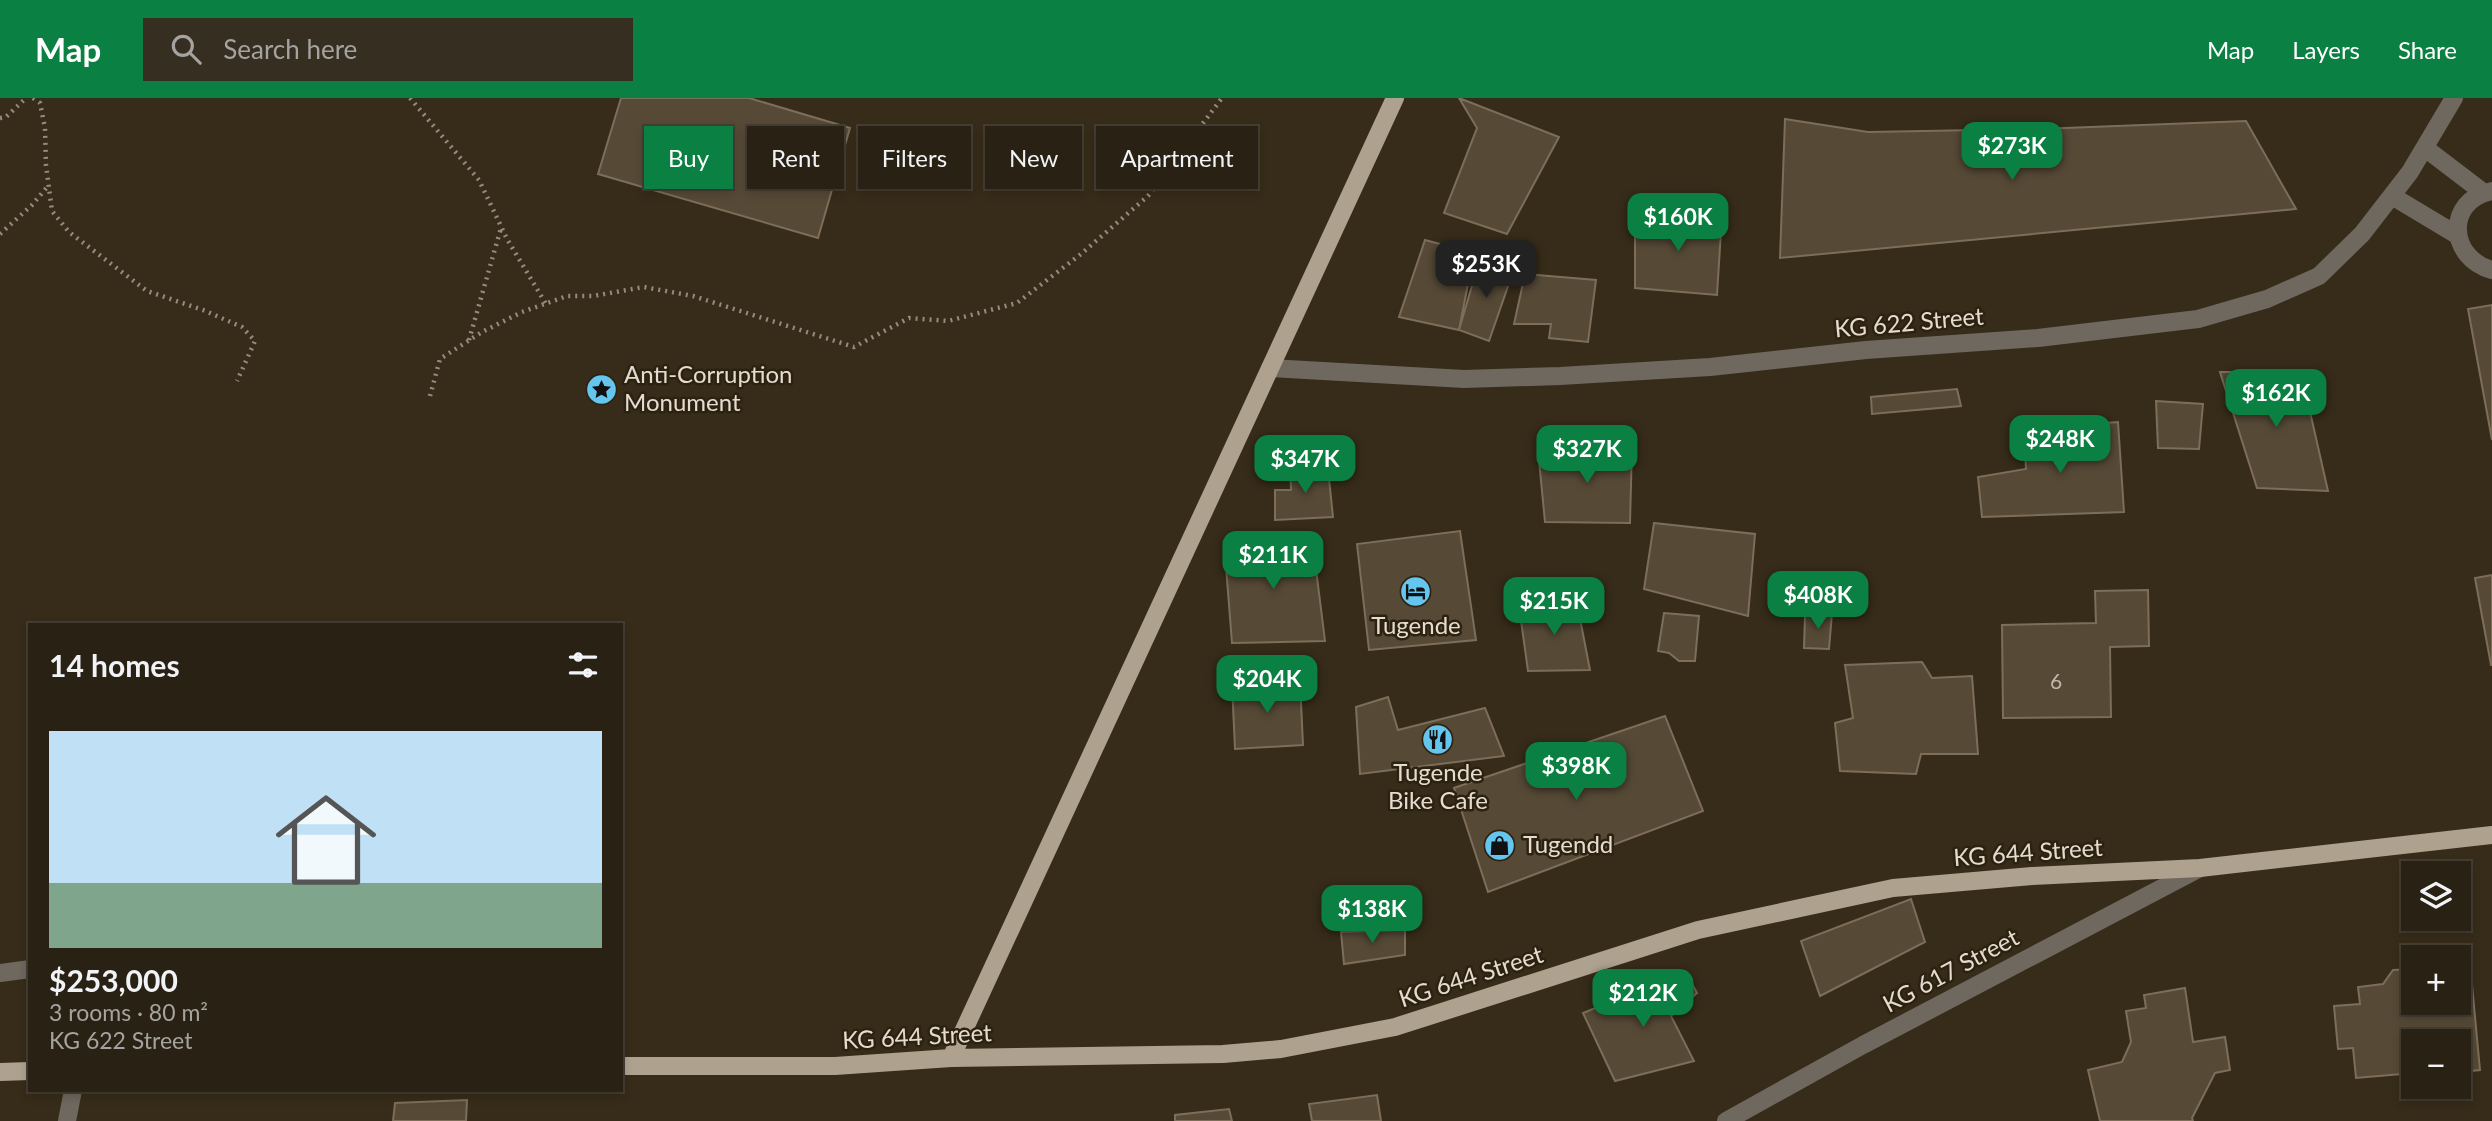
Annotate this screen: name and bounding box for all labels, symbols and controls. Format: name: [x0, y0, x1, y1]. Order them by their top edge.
search box: [143, 18, 633, 81]
text: Map: [35, 29, 101, 69]
icon: search: [167, 30, 205, 68]
text: Search here: [223, 33, 357, 65]
text: Map: [2207, 35, 2254, 64]
text: Layers: [2292, 35, 2360, 64]
text: Share: [2398, 35, 2457, 64]
pin: $273K: [1963, 122, 2061, 182]
chip: Buy: [644, 126, 733, 189]
chip: Rent: [747, 126, 844, 189]
chip: Filters: [858, 126, 971, 189]
chip: New: [985, 126, 1082, 189]
chip: Apartment: [1096, 126, 1258, 189]
text: $273K: [1977, 131, 2047, 159]
pin: $160K: [1629, 194, 1727, 253]
text: $160K: [1643, 202, 1713, 230]
pin: $253K: [1437, 240, 1535, 300]
text: $253K: [1451, 249, 1521, 277]
street label: KG 622 Street: [1833, 301, 1985, 342]
place label: Anti-Corruption Monument: [624, 359, 792, 416]
pin: $162K: [2227, 370, 2325, 429]
place icon: Anti-Corruption Monument: [584, 372, 618, 406]
text: $162K: [2241, 378, 2311, 406]
pin: $248K: [2011, 416, 2109, 475]
text: $248K: [2025, 424, 2095, 452]
pin: $327K: [1538, 426, 1636, 485]
text: $327K: [1552, 434, 1622, 462]
pin: $347K: [1256, 436, 1354, 495]
text: $347K: [1270, 444, 1340, 472]
pin: $211K: [1224, 532, 1322, 591]
text: $211K: [1238, 540, 1308, 568]
pin: $408K: [1769, 572, 1867, 631]
hotel icon: Tugende: [1399, 575, 1433, 609]
pin: $215K: [1505, 578, 1603, 637]
text: $408K: [1783, 580, 1853, 608]
text: $215K: [1519, 586, 1589, 614]
place label: Tugende: [1371, 610, 1461, 639]
icon: filters: [564, 646, 602, 684]
text: 14 homes: [49, 647, 180, 683]
pin: $204K: [1218, 656, 1316, 715]
text: $204K: [1232, 664, 1302, 692]
house number: 6: [2050, 668, 2062, 693]
restaurant icon: Tugende Bike Cafe: [1421, 722, 1455, 756]
pin: $398K: [1527, 742, 1625, 802]
text: $398K: [1541, 751, 1611, 779]
place label: Tugende Bike Cafe: [1388, 757, 1488, 814]
icon: home: [263, 777, 389, 903]
shop icon: Tugendd: [1483, 828, 1517, 862]
place label: Tugendd: [1523, 829, 1613, 858]
street label: KG 644 Street: [1952, 832, 2104, 871]
map controls: [2401, 861, 2471, 1099]
button: layers: [2401, 861, 2471, 931]
pin: $138K: [1323, 886, 1421, 945]
text: $138K: [1337, 894, 1407, 922]
street label: KG 617 Street: [1877, 922, 2024, 1018]
street label: KG 644 Street: [1395, 939, 1547, 1012]
button: +: [2401, 945, 2471, 1015]
text: $253,000: [49, 962, 178, 998]
pin: $212K: [1594, 970, 1692, 1029]
text: $212K: [1608, 978, 1678, 1006]
text: 3 rooms · 80 m²: [49, 998, 208, 1026]
street label: KG 644 Street: [841, 1017, 993, 1054]
text: KG 622 Street: [49, 1026, 192, 1054]
button: −: [2401, 1029, 2471, 1099]

